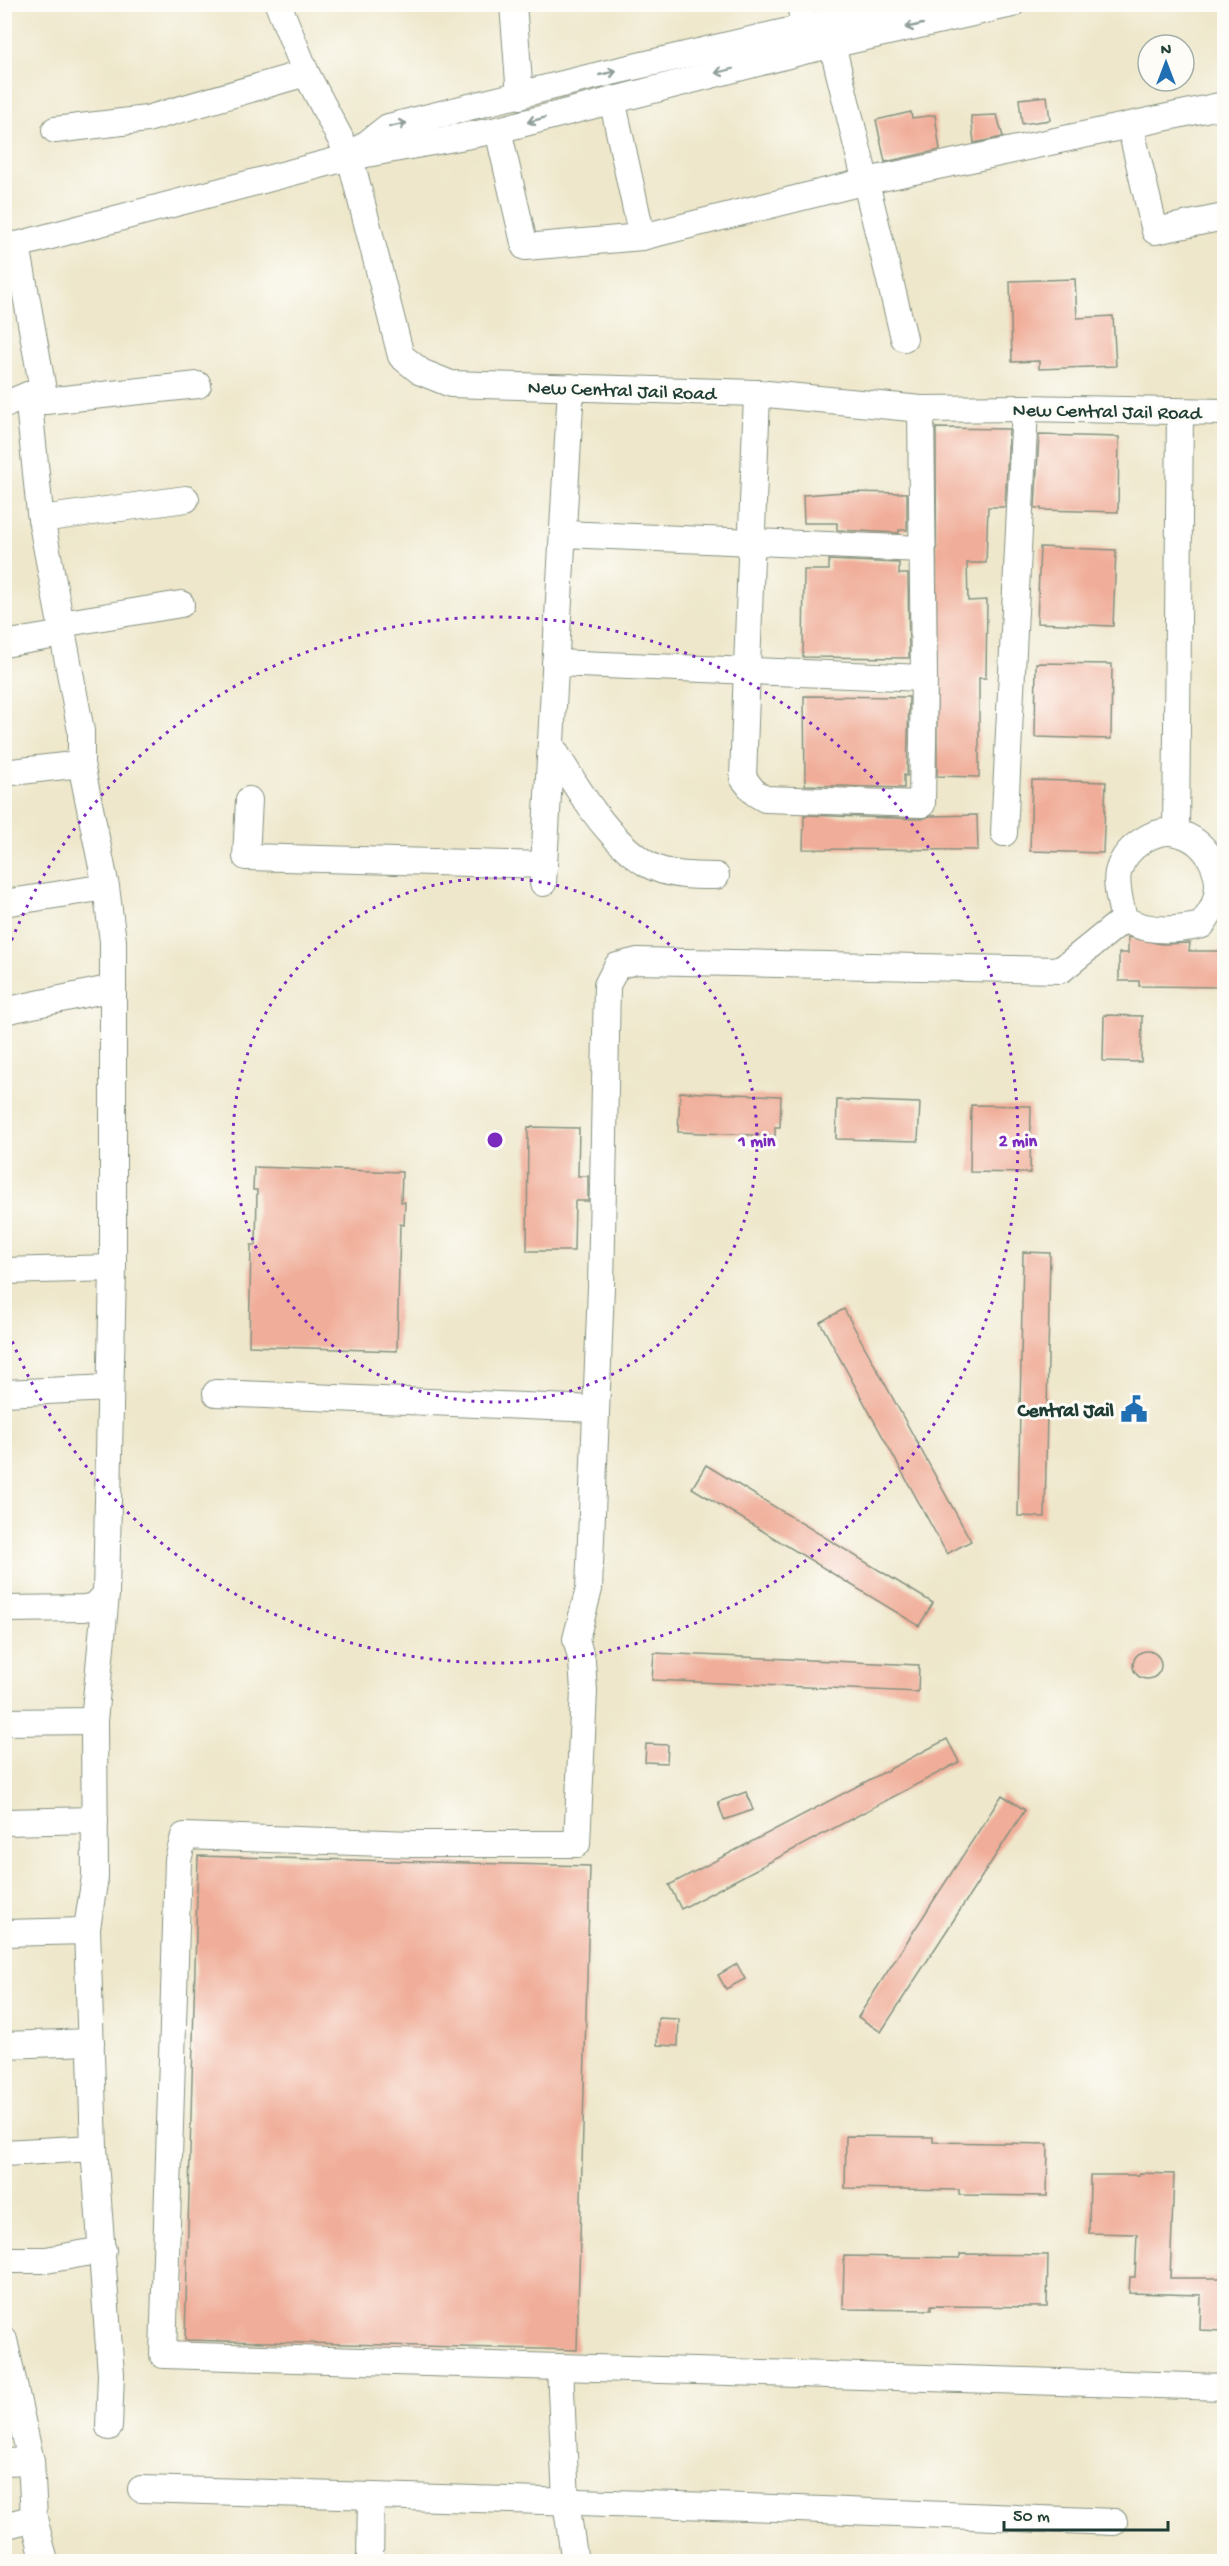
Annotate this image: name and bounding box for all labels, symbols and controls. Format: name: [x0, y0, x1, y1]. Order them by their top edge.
one-way arrow: [905, 20, 924, 32]
north arrow: [1136, 33, 1196, 93]
text: N: [1161, 42, 1172, 61]
one-way arrow: [715, 65, 734, 77]
one-way arrow: [597, 67, 617, 78]
one-way arrow: [527, 114, 546, 126]
one-way arrow: [388, 118, 407, 130]
street label: New Central Jail Road: [527, 378, 719, 407]
street label: New Central Jail Road: [1012, 400, 1204, 427]
centre of rings: [485, 1130, 505, 1150]
text: 1 min: [738, 1132, 776, 1153]
text: 2 min: [999, 1132, 1038, 1153]
public building icon: Central Jail: [1119, 1394, 1149, 1424]
place label: Central Jail: [1016, 1401, 1115, 1424]
scale bar: [1004, 2494, 1168, 2532]
text: 50 m: [1013, 2507, 1050, 2528]

